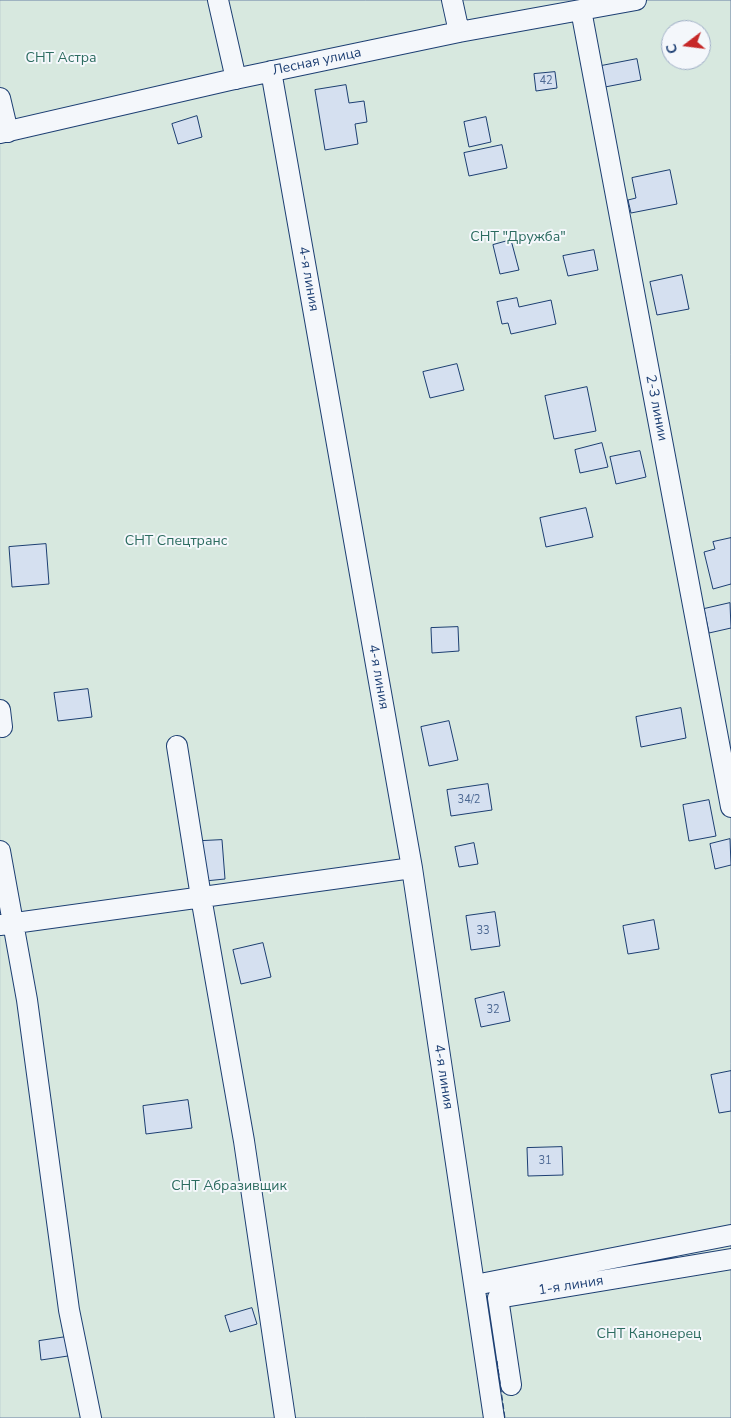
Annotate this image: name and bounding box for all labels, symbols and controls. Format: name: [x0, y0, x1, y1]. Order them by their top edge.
north arrow: [661, 20, 711, 70]
text: С: [662, 42, 682, 56]
street label: Лесная улица: [271, 44, 363, 80]
park label: СНТ Астра: [26, 51, 96, 67]
house number: 42: [539, 74, 553, 88]
park label: СНТ "Дружба": [470, 230, 566, 246]
street label: 4-я линия: [294, 245, 322, 313]
street label: 2-3 линии: [641, 373, 671, 443]
park label: СНТ Спецтранс: [125, 534, 227, 550]
street label: 4-я линия: [364, 643, 392, 711]
house number: 34/2: [458, 793, 480, 807]
house number: 33: [476, 924, 490, 938]
house number: 32: [486, 1003, 500, 1017]
street label: 4-я линия: [430, 1043, 456, 1111]
house number: 31: [538, 1154, 552, 1168]
park label: СНТ Абразивщик: [171, 1179, 287, 1195]
street label: 1-я линия: [537, 1273, 605, 1299]
park label: СНТ Канонерец: [597, 1327, 701, 1343]

